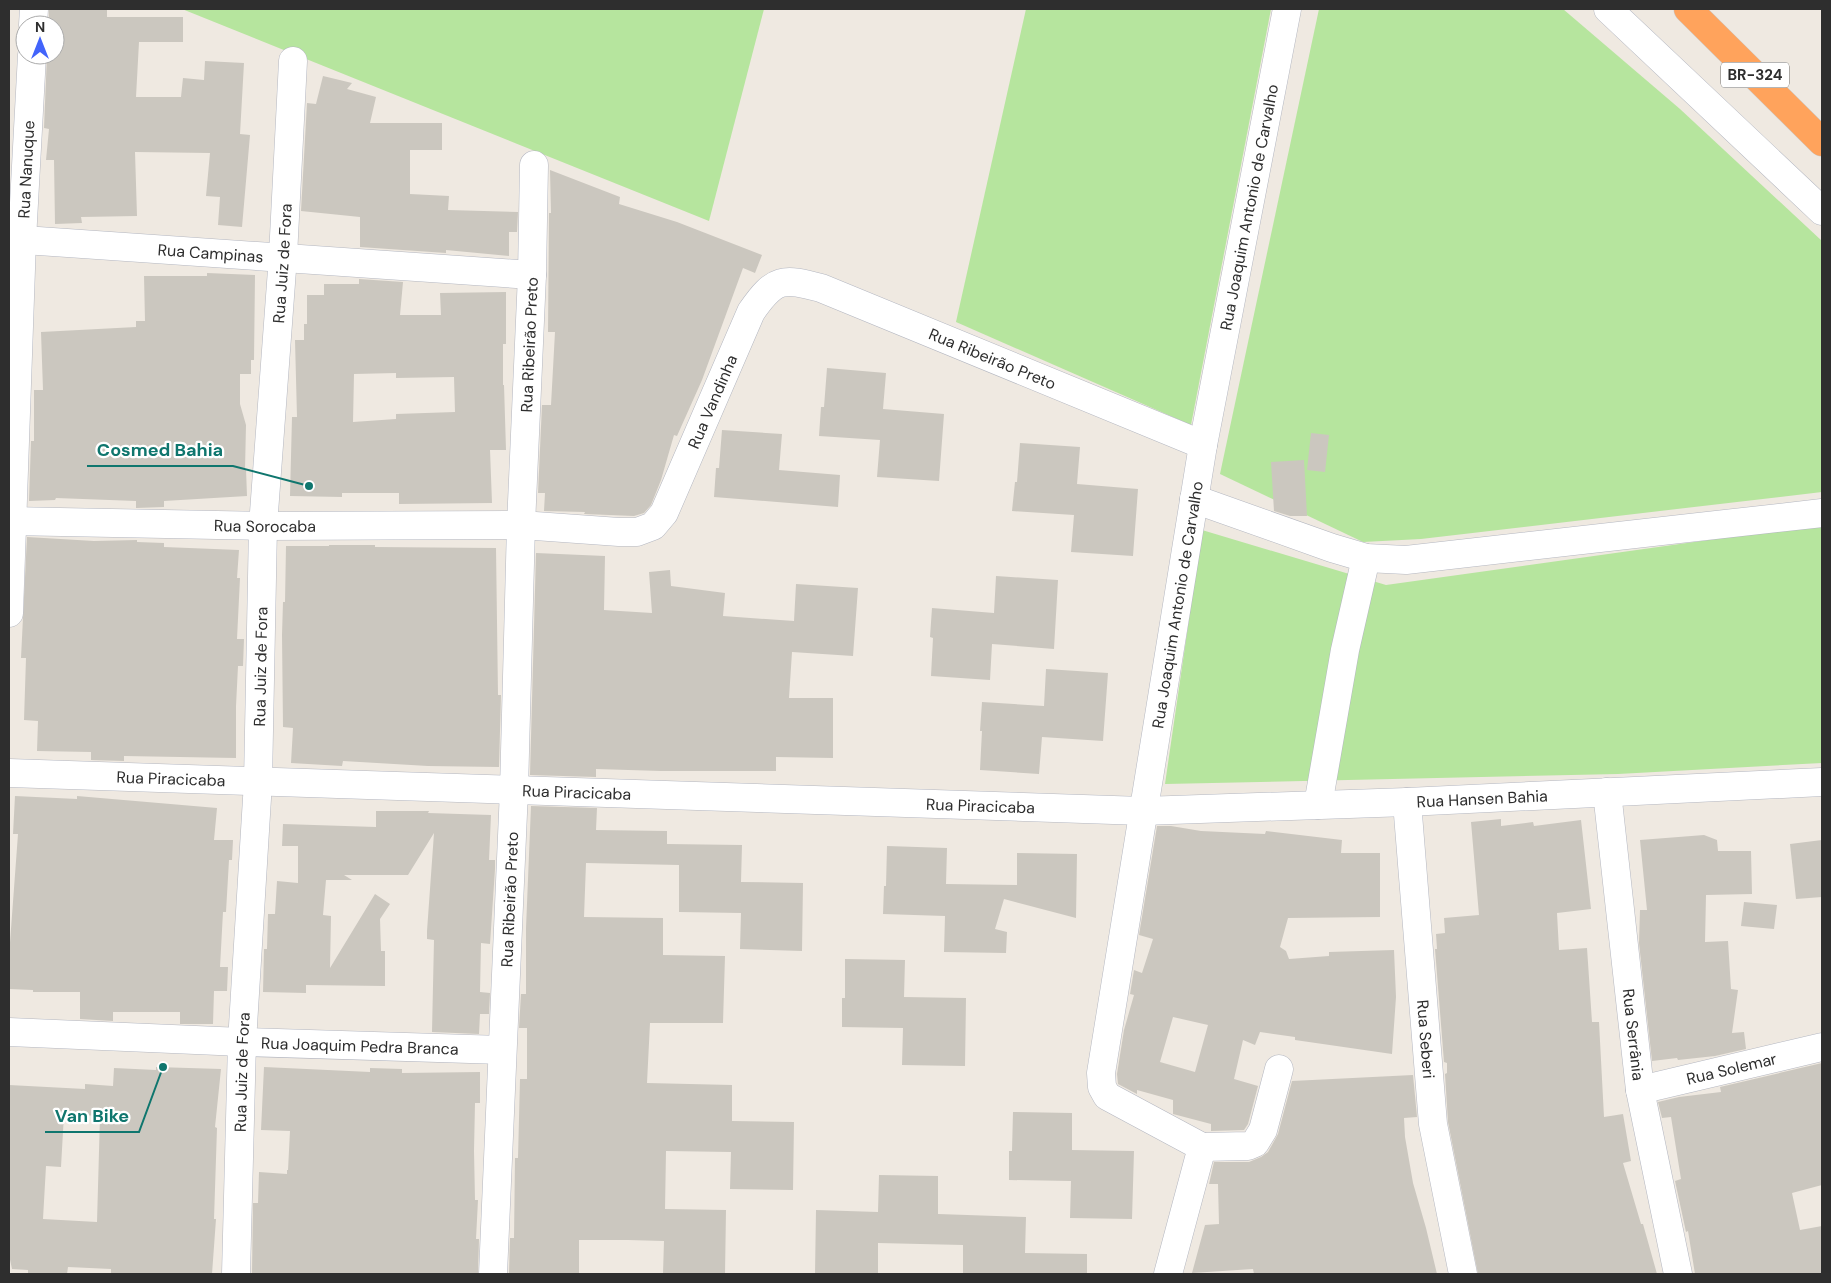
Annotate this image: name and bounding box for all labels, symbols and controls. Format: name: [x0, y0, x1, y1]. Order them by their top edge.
north arrow: [15, 15, 65, 65]
text: N: [35, 18, 45, 36]
road number: BR-324: [1721, 62, 1789, 88]
street label: Rua Joaquim Antonio de Carvalho: [1215, 82, 1283, 332]
street label: Rua Nanuque: [13, 120, 39, 219]
street label: Rua Juiz de Fora: [268, 203, 296, 324]
street label: Rua Campinas: [157, 239, 264, 267]
street label: Rua Ribeirão Preto: [515, 276, 542, 413]
street label: Rua Ribeirão Preto: [926, 323, 1059, 394]
street label: Rua Vandinha: [683, 351, 742, 452]
callout: Cosmed Bahia: [87, 433, 233, 466]
text: Cosmed Bahia: [97, 438, 223, 462]
street label: Rua Joaquim Antonio de Carvalho: [1147, 480, 1207, 730]
street label: Rua Sorocaba: [214, 515, 316, 537]
street label: Rua Juiz de Fora: [249, 606, 272, 727]
street label: Rua Piracicaba: [116, 766, 226, 791]
street label: Rua Piracicaba: [522, 780, 632, 804]
street label: Rua Hansen Bahia: [1416, 785, 1548, 812]
street label: Rua Piracicaba: [926, 793, 1035, 818]
street label: Rua Ribeirão Preto: [496, 831, 523, 968]
street label: Rua Serrânia: [1618, 987, 1649, 1082]
street label: Rua Seberi: [1413, 999, 1440, 1079]
street label: Rua Juiz de Fora: [229, 1011, 254, 1132]
street label: Rua Joaquim Pedra Branca: [261, 1032, 459, 1059]
street label: Rua Solemar: [1684, 1048, 1779, 1089]
callout: Van Bike: [45, 1099, 139, 1132]
text: Van Bike: [55, 1104, 129, 1128]

